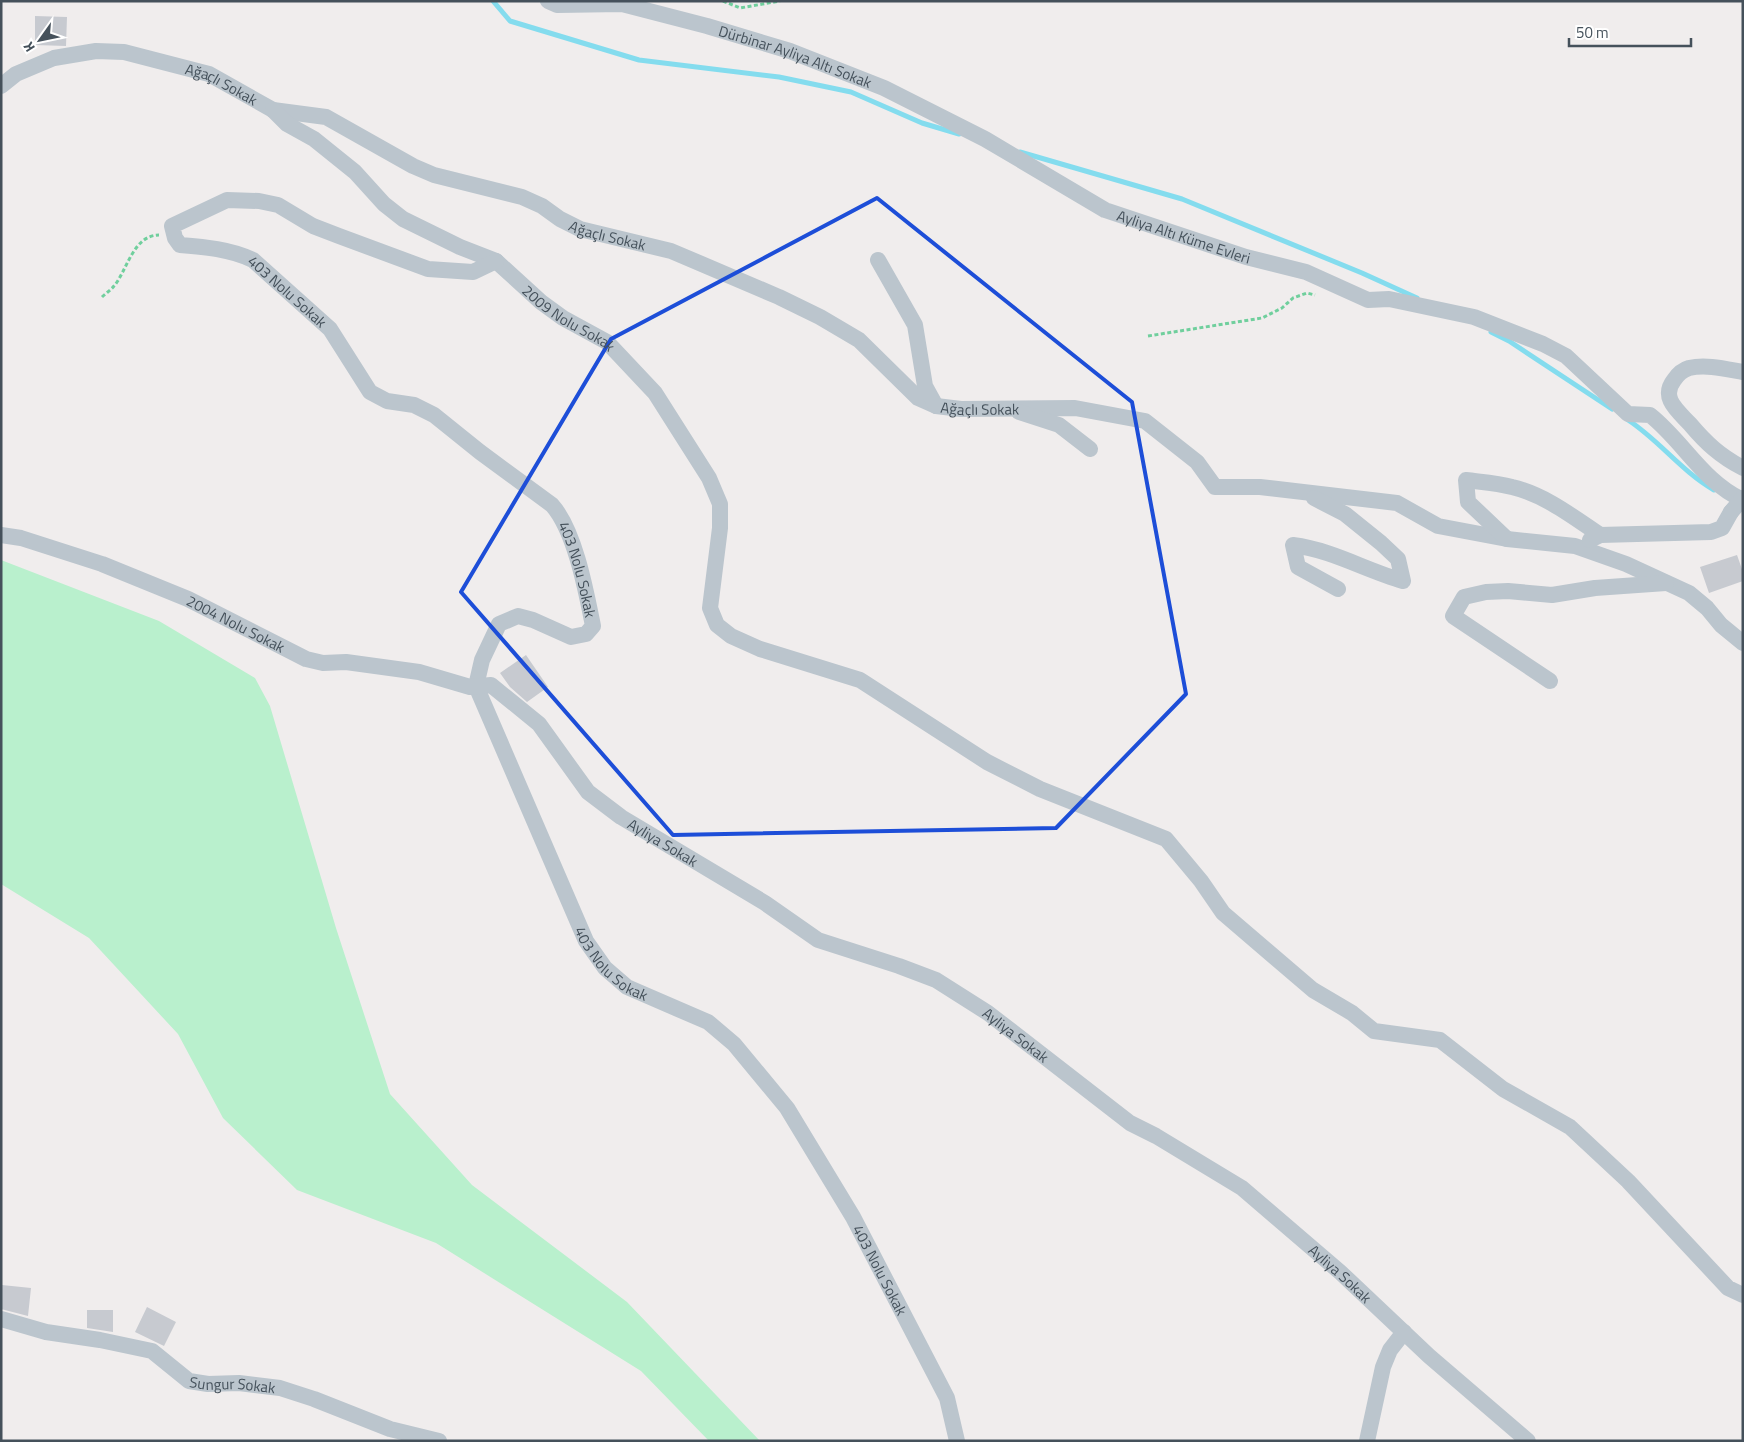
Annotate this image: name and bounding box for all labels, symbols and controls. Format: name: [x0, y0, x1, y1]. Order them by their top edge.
north arrow: [15, 15, 65, 65]
scale bar: [1569, 15, 1692, 47]
street label: Dürbinar Ayliya Altı Sokak: [716, 19, 875, 94]
text: 50 m: [1576, 21, 1609, 44]
text: K: [17, 38, 40, 57]
street label: Ağaçlı Sokak: [183, 57, 262, 111]
street label: Ayliya Altı Küme Evleri: [1114, 203, 1253, 269]
street label: Ağaçlı Sokak: [565, 214, 648, 256]
street label: 403 Nolu Sokak: [243, 249, 332, 333]
street label: 2009 Nolu Sokak: [517, 279, 621, 356]
street label: Ağaçlı Sokak: [939, 395, 1019, 421]
street label: 403 Nolu Sokak: [553, 517, 603, 619]
street label: 2004 Nolu Sokak: [183, 589, 289, 658]
street label: Ayliya Sokak: [623, 812, 703, 872]
street label: 403 Nolu Sokak: [569, 923, 652, 1006]
street label: Ayliya Sokak: [978, 1002, 1054, 1068]
street label: 403 Nolu Sokak: [847, 1221, 914, 1319]
street label: Ayliya Sokak: [1304, 1238, 1377, 1308]
street label: Sungur Sokak: [188, 1370, 277, 1399]

